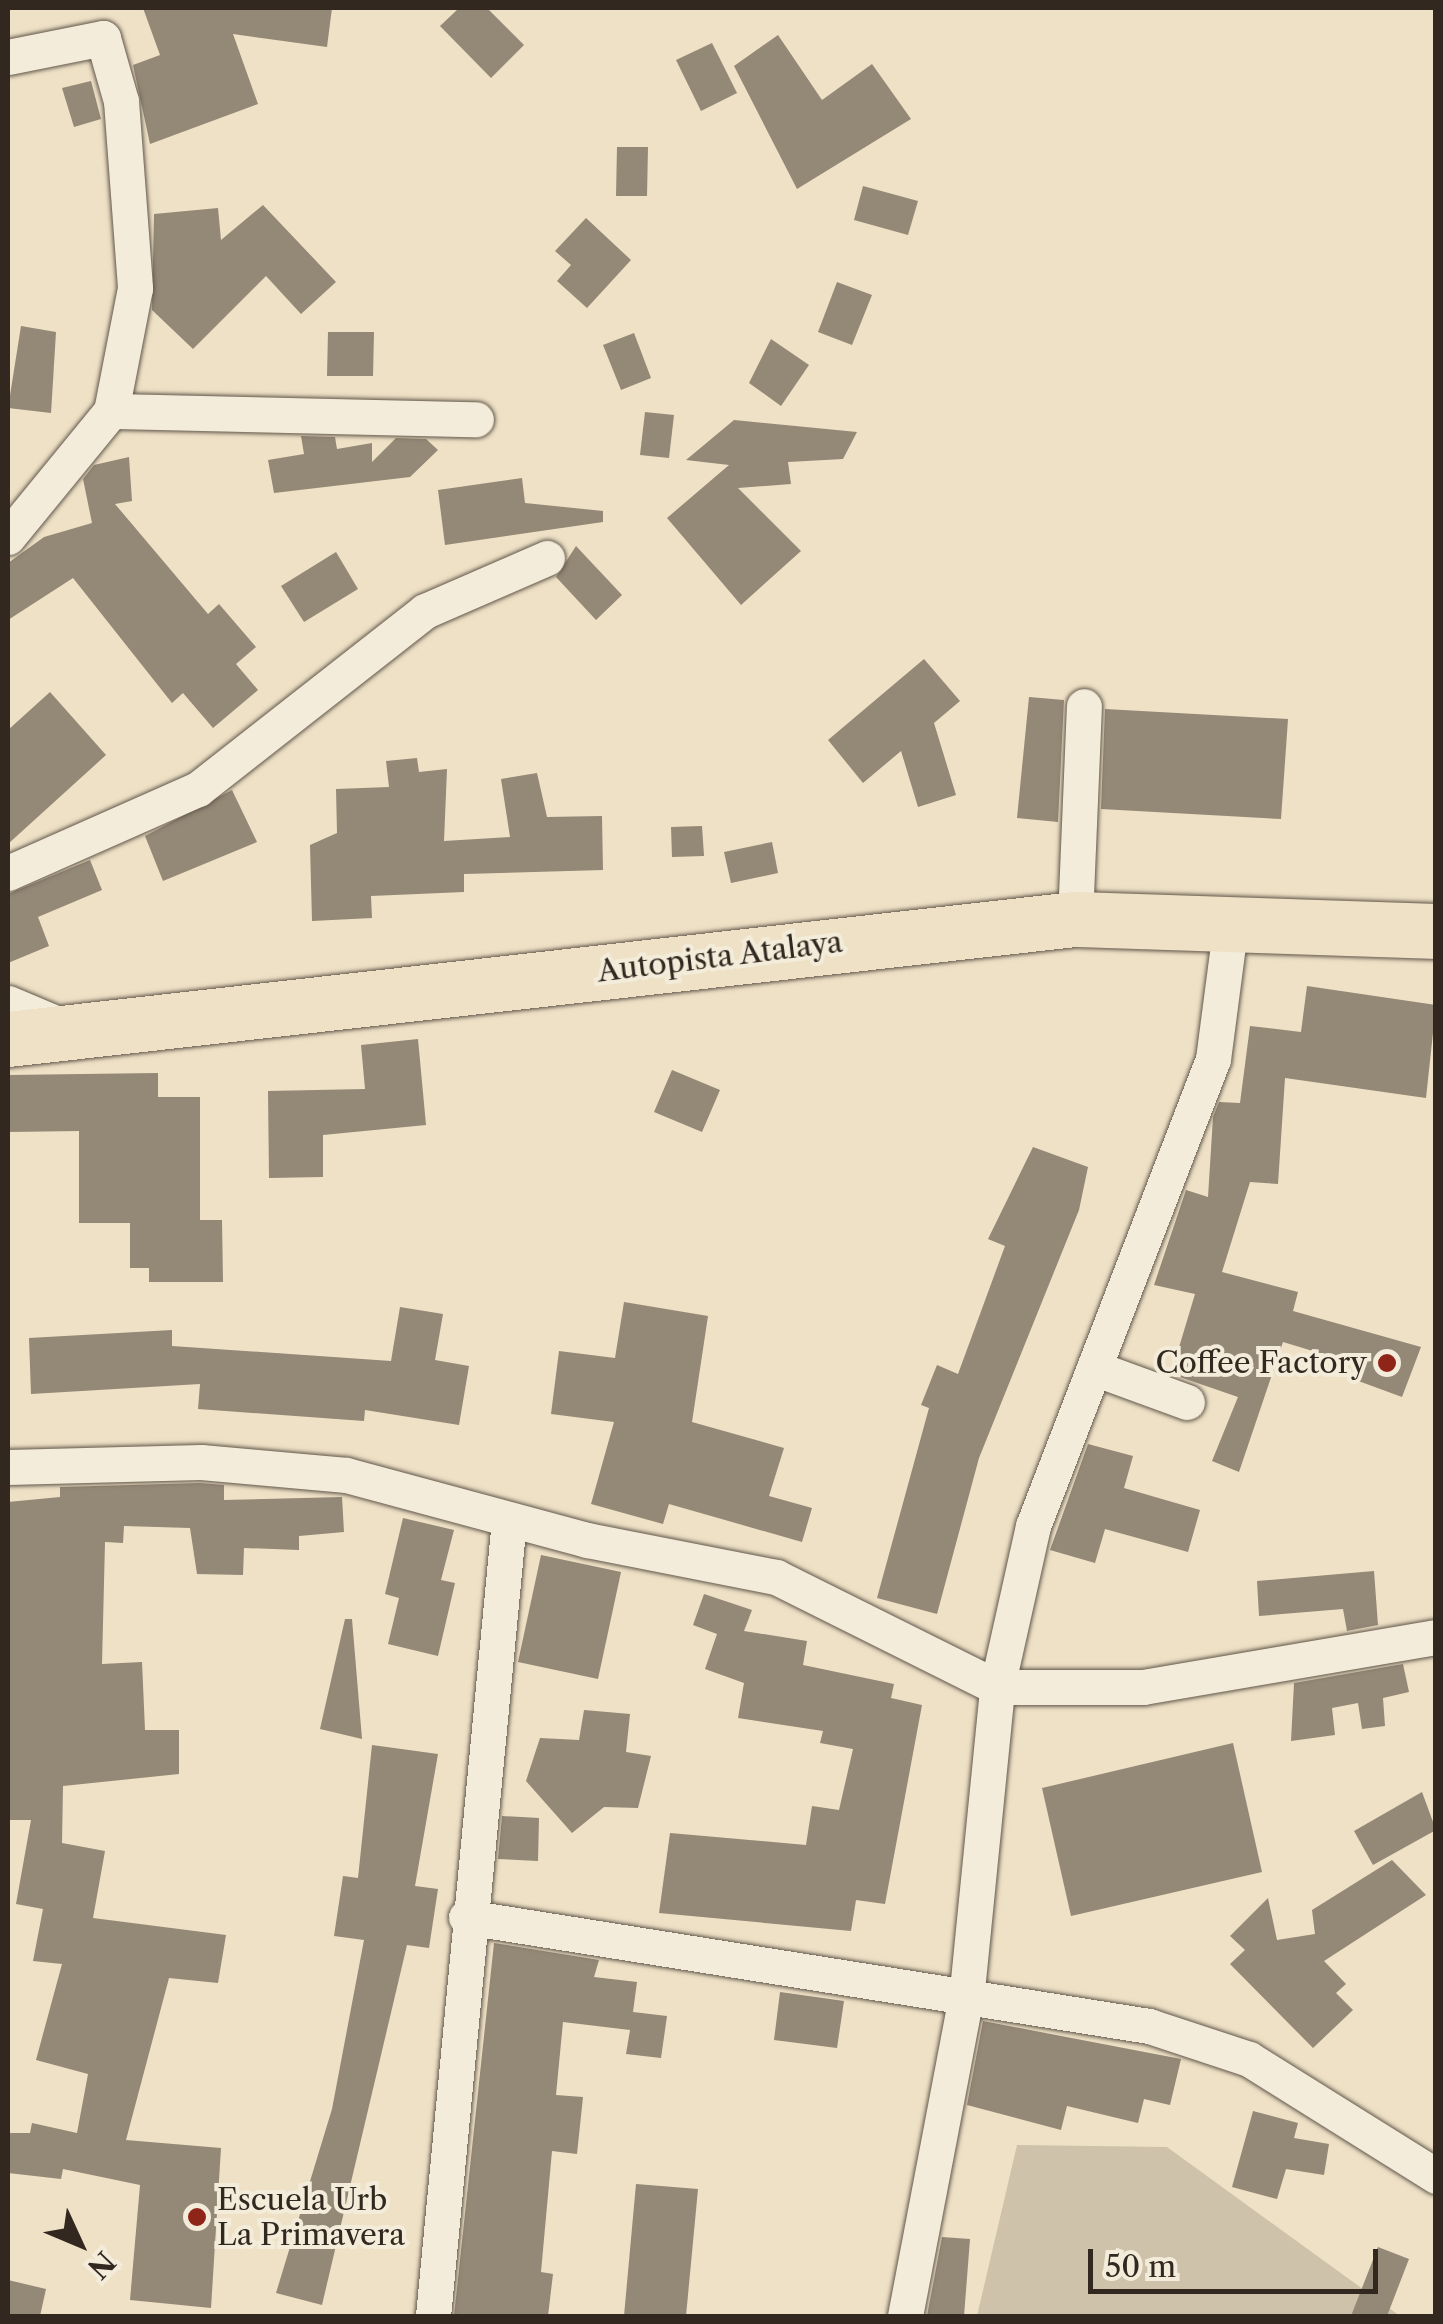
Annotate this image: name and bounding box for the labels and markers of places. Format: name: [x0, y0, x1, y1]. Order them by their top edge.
place label: Coffee Factory: [1155, 1345, 1367, 1381]
marker: Coffee Factory: [1376, 1352, 1398, 1374]
place label: Escuela Urb La Primavera: [217, 2182, 406, 2252]
marker: Escuela Urb La Primavera: [186, 2206, 208, 2228]

